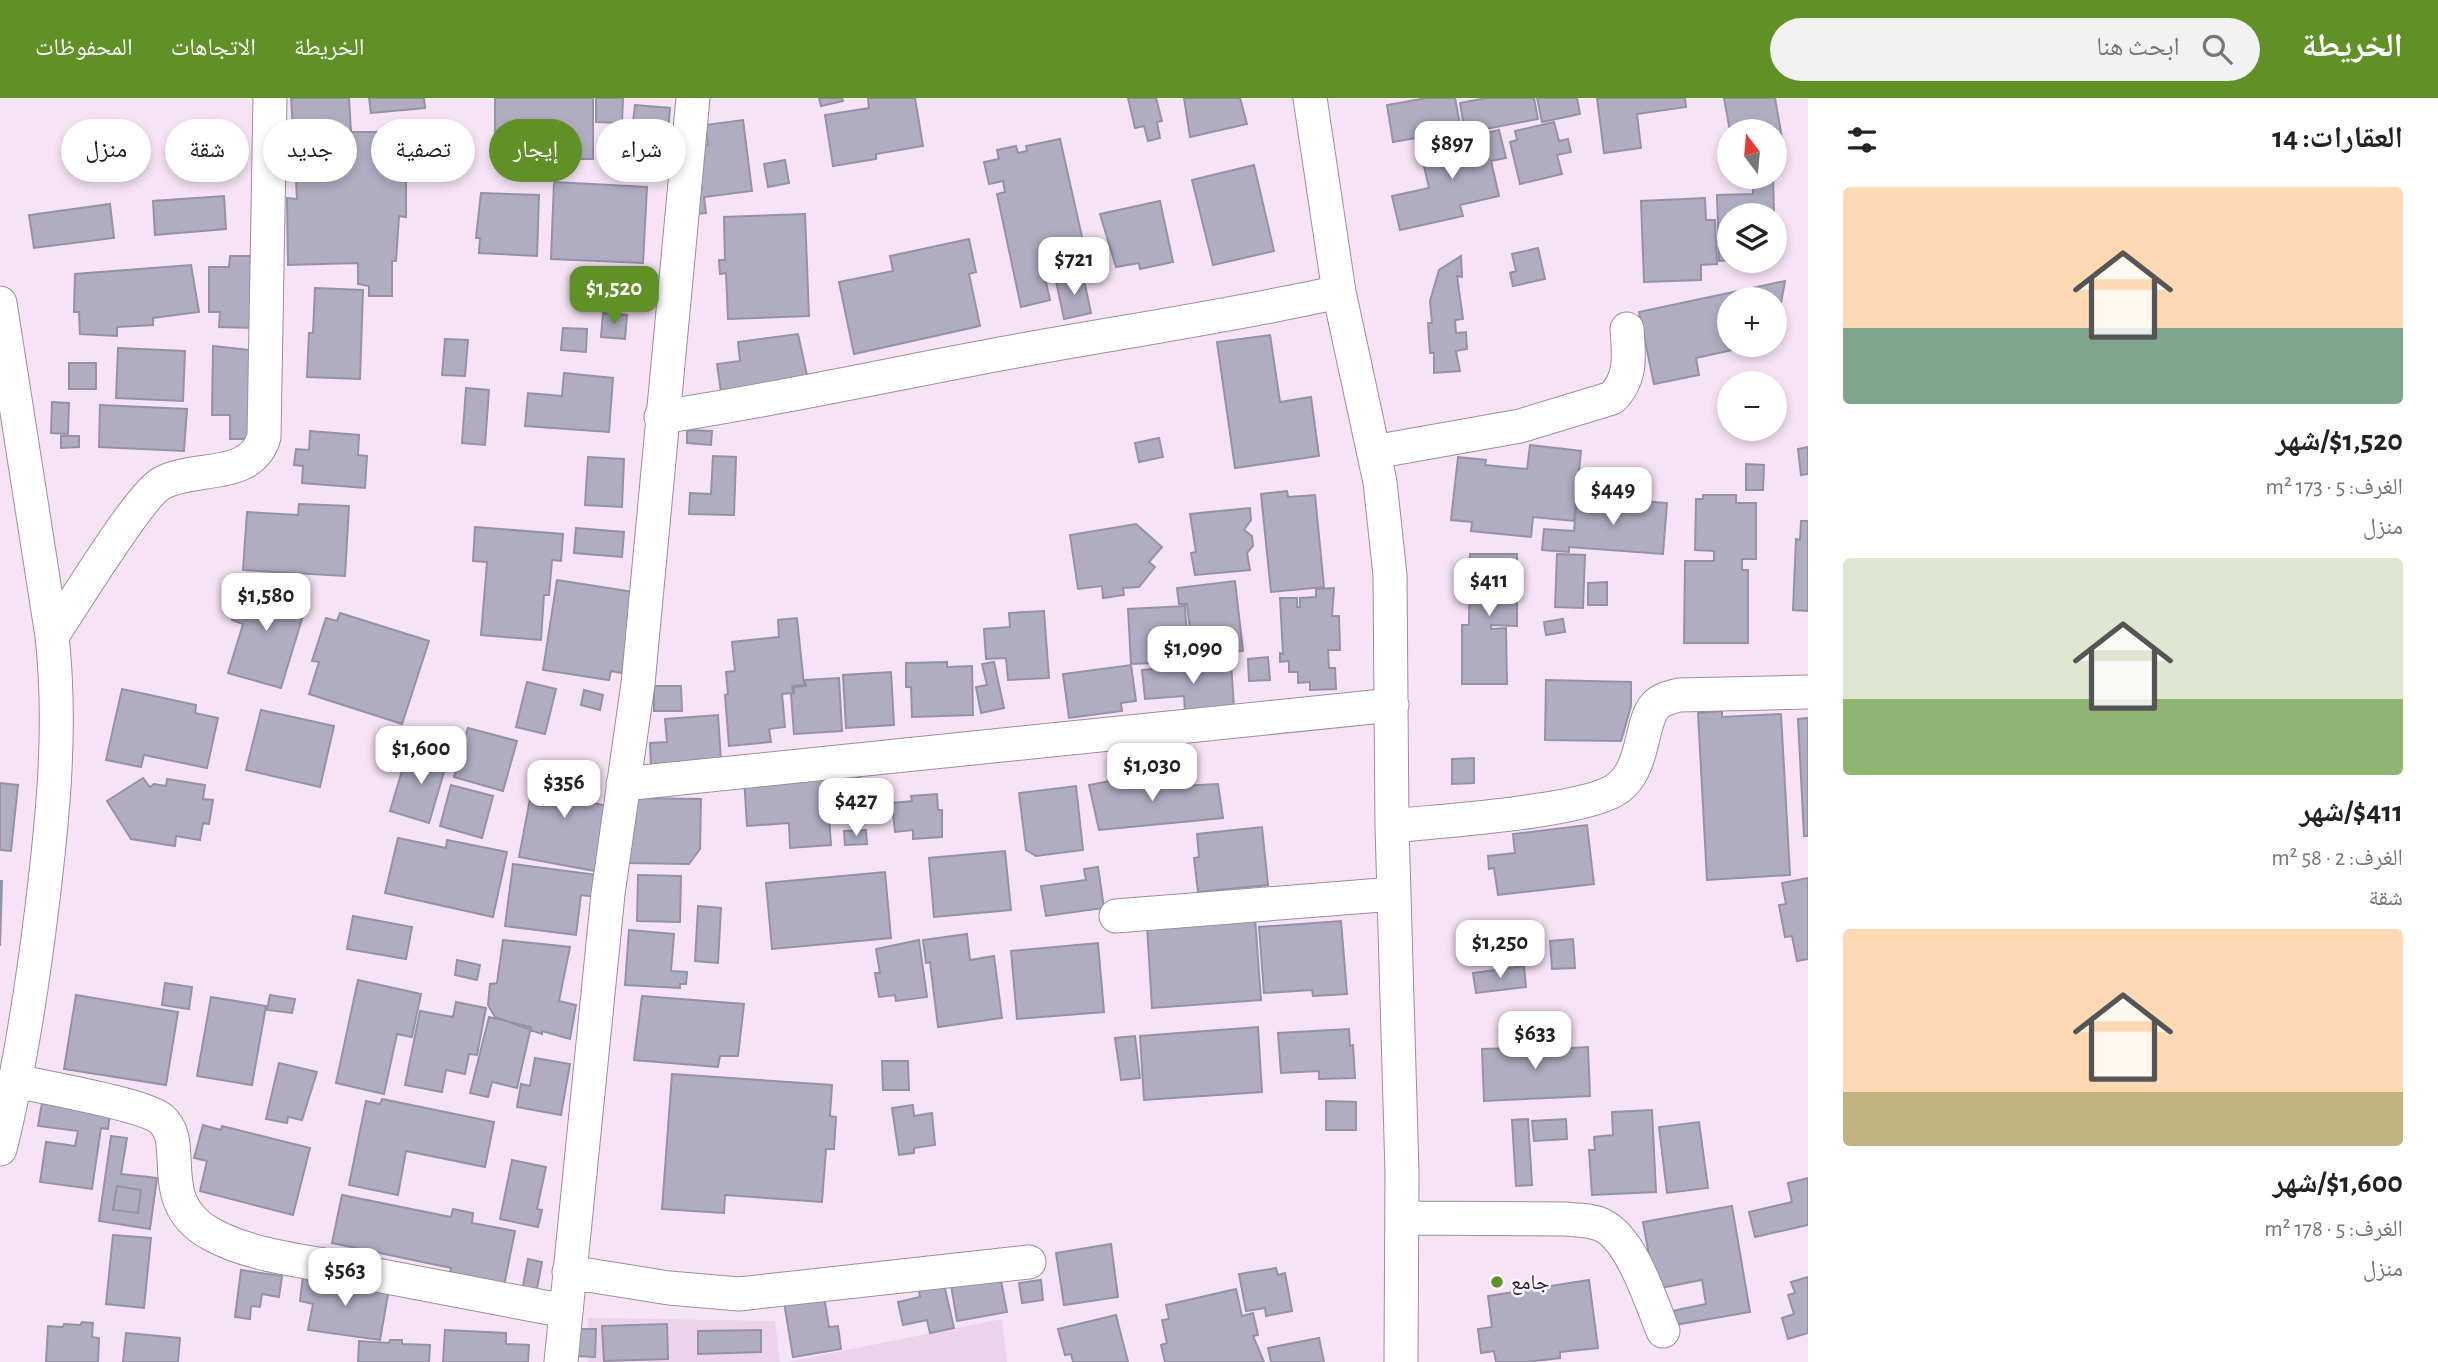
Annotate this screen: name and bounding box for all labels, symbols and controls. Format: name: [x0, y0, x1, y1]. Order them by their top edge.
search box: [1770, 18, 2260, 81]
icon: search: [2198, 30, 2236, 68]
text: الخريطة: [2302, 30, 2403, 63]
text: ابحث هنا: [2096, 34, 2180, 60]
text: المحفوظات: [35, 36, 133, 60]
text: الاتجاهات: [171, 36, 256, 60]
text: الخريطة: [294, 36, 365, 60]
chip: منزل: [61, 119, 151, 182]
chip: شقة: [165, 119, 249, 182]
chip: جديد: [263, 119, 357, 182]
chip: تصفية: [371, 119, 475, 182]
chip: إيجار: [489, 119, 582, 182]
chip: شراء: [596, 119, 686, 182]
north arrow: [1717, 119, 1787, 189]
map controls: [1717, 119, 1787, 441]
icon: filters: [1843, 121, 1881, 159]
pin: $897: [1411, 122, 1493, 181]
text: العقارات: 14: [2272, 123, 2403, 153]
text: $897: [1431, 132, 1473, 155]
button: layers: [1717, 203, 1787, 273]
icon: home: [2060, 232, 2186, 358]
pin: $721: [1033, 238, 1115, 297]
text: $721: [1054, 248, 1094, 271]
pin: $1,520: [557, 266, 671, 326]
text: $1,520: [586, 277, 642, 300]
button: +: [1717, 287, 1787, 357]
button: −: [1717, 371, 1787, 441]
text: $1,520/شهر: [2276, 426, 2403, 456]
pin: $449: [1572, 468, 1654, 527]
text: الغرف: 5 · 173 m²: [2266, 476, 2403, 499]
text: $449: [1591, 478, 1635, 501]
text: منزل: [2363, 516, 2403, 539]
pin: $411: [1448, 559, 1530, 618]
text: $411: [1470, 569, 1508, 592]
pin: $1,580: [209, 574, 323, 633]
text: $1,580: [237, 584, 295, 607]
icon: home: [2060, 603, 2186, 729]
pin: $1,090: [1136, 626, 1250, 686]
text: $1,090: [1164, 637, 1222, 660]
pin: $1,600: [364, 726, 478, 786]
text: $1,600: [392, 737, 450, 760]
pin: $1,030: [1095, 744, 1209, 803]
text: $1,030: [1123, 754, 1181, 777]
pin: $356: [523, 760, 605, 820]
text: $356: [543, 771, 585, 794]
pin: $427: [815, 778, 897, 838]
text: $427: [835, 789, 877, 812]
text: $411/شهر: [2300, 797, 2403, 827]
text: الغرف: 2 · 58 m²: [2271, 847, 2403, 870]
text: شقة: [2369, 887, 2403, 910]
pin: $1,250: [1443, 920, 1557, 980]
text: $1,250: [1472, 931, 1528, 954]
icon: home: [2060, 974, 2186, 1100]
pin: $633: [1494, 1012, 1576, 1071]
text: $633: [1514, 1022, 1556, 1045]
text: $1,600/شهر: [2273, 1168, 2403, 1198]
text: الغرف: 5 · 178 m²: [2264, 1218, 2403, 1241]
pin: $563: [304, 1248, 386, 1308]
text: منزل: [2363, 1258, 2403, 1281]
text: $563: [324, 1259, 366, 1282]
place label: جامع: [1511, 1272, 1549, 1295]
marker: جامع: [1489, 1274, 1505, 1290]

